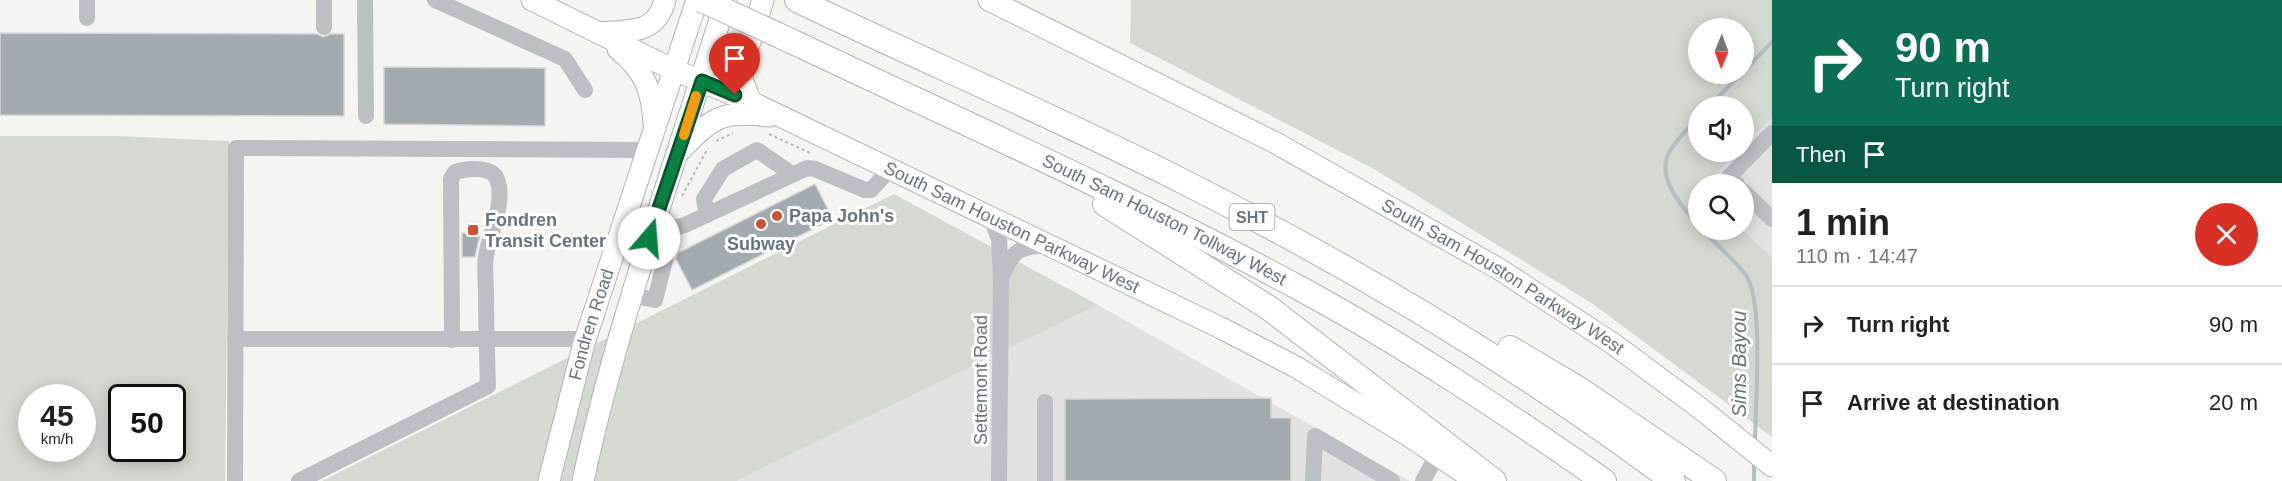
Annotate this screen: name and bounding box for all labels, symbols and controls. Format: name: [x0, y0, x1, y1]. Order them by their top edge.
north arrow: [1688, 18, 1754, 84]
map controls: [1688, 18, 1754, 240]
icon: right: [1796, 24, 1874, 102]
text: 90 m: [1895, 24, 1991, 71]
pin: [709, 33, 760, 95]
icon: arrive: [718, 42, 751, 75]
text: Turn right: [1895, 73, 2010, 103]
button: sound: [1688, 96, 1754, 162]
icon: arrive: [1858, 138, 1891, 171]
text: Then: [1796, 142, 1846, 167]
street label: South Sam Houston Tollway West: [1039, 150, 1290, 289]
street label: South Sam Houston Parkway West: [881, 157, 1143, 297]
button: search: [1688, 174, 1754, 240]
street label: South Sam Houston Parkway West: [1378, 195, 1628, 359]
text: 1 min: [1796, 202, 1890, 243]
button: close: [2195, 203, 2258, 266]
road number: SHT: [1230, 204, 1274, 230]
position arrow: [617, 206, 681, 270]
place label: Papa John's: [789, 206, 894, 226]
marker: Papa John's: [770, 209, 784, 223]
place label: Fondren Transit Center: [485, 210, 606, 251]
marker: Subway: [754, 217, 768, 231]
marker: Fondren Transit Center: [466, 223, 480, 237]
place label: Subway: [727, 234, 795, 254]
text: 110 m · 14:47: [1796, 245, 1918, 267]
street label: Fondren Road: [565, 267, 618, 382]
icon: right: [1796, 309, 1829, 342]
water label: Sims Bayou: [1728, 311, 1750, 417]
text: Turn right: [1847, 312, 1949, 337]
text: 90 m: [2209, 312, 2258, 337]
street label: Settemont Road: [971, 315, 991, 445]
speed limit sign: 50: [108, 384, 186, 462]
icon: arrive: [1796, 387, 1829, 420]
text: Arrive at destination: [1847, 390, 2060, 415]
text: 20 m: [2209, 390, 2258, 415]
text: 45: [40, 399, 74, 432]
text: km/h: [41, 430, 73, 447]

